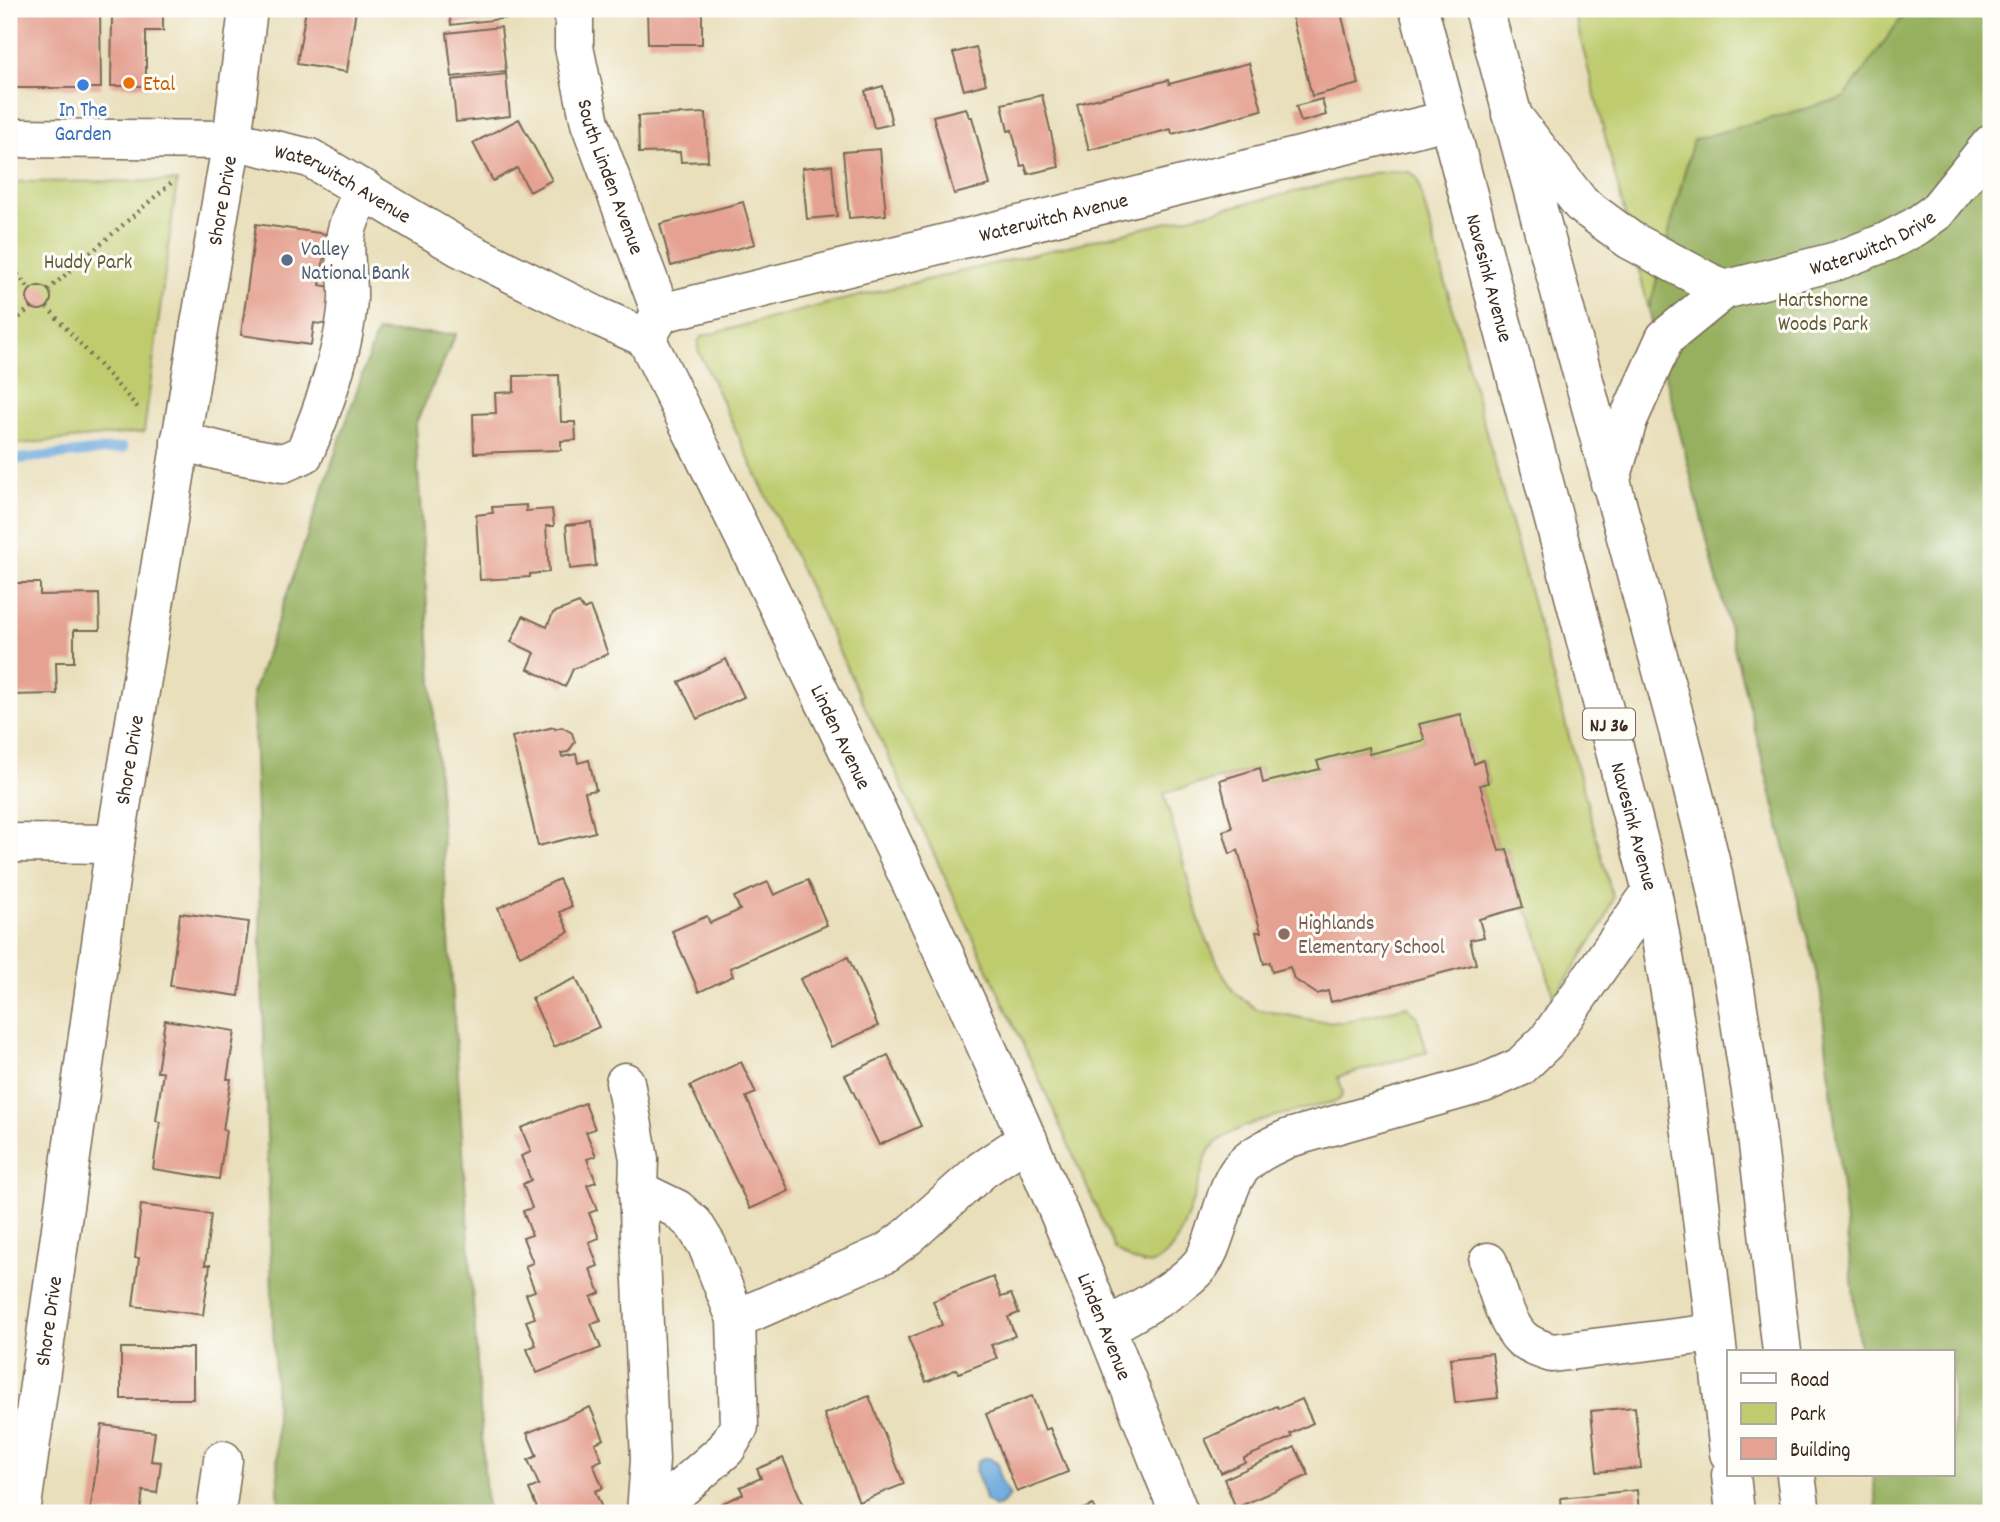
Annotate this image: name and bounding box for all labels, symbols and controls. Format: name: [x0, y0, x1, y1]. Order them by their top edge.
place label: Etal: [143, 71, 175, 101]
marker: Etal: [121, 75, 137, 91]
marker: In The Garden: [75, 77, 91, 93]
place label: In The Garden: [54, 97, 112, 151]
street label: South Linden Avenue: [567, 97, 650, 259]
street label: Waterwitch Avenue: [271, 138, 416, 233]
street label: Shore Drive: [202, 154, 247, 248]
street label: Waterwitch Avenue: [977, 187, 1132, 252]
street label: Waterwitch Drive: [1807, 204, 1944, 285]
street label: Navesink Avenue: [1456, 211, 1518, 346]
place label: Valley National Bank: [301, 236, 410, 290]
park label: Huddy Park: [44, 249, 132, 279]
marker: Valley National Bank: [279, 252, 295, 268]
park label: Hartshorne Woods Park: [1778, 287, 1868, 341]
street label: Linden Avenue: [801, 680, 877, 795]
road number: NJ 36: [1583, 708, 1635, 740]
street label: Shore Drive: [110, 713, 154, 807]
street label: Navesink Avenue: [1601, 759, 1663, 894]
place label: Highlands Elementary School: [1298, 910, 1445, 964]
marker: Highlands Elementary School: [1276, 926, 1292, 942]
street label: Linden Avenue: [1067, 1269, 1137, 1385]
street label: Shore Drive: [30, 1274, 72, 1368]
legend: [1727, 1350, 1954, 1476]
text: Road: [1790, 1367, 1829, 1397]
text: Park: [1790, 1401, 1826, 1431]
text: Building: [1790, 1437, 1850, 1467]

